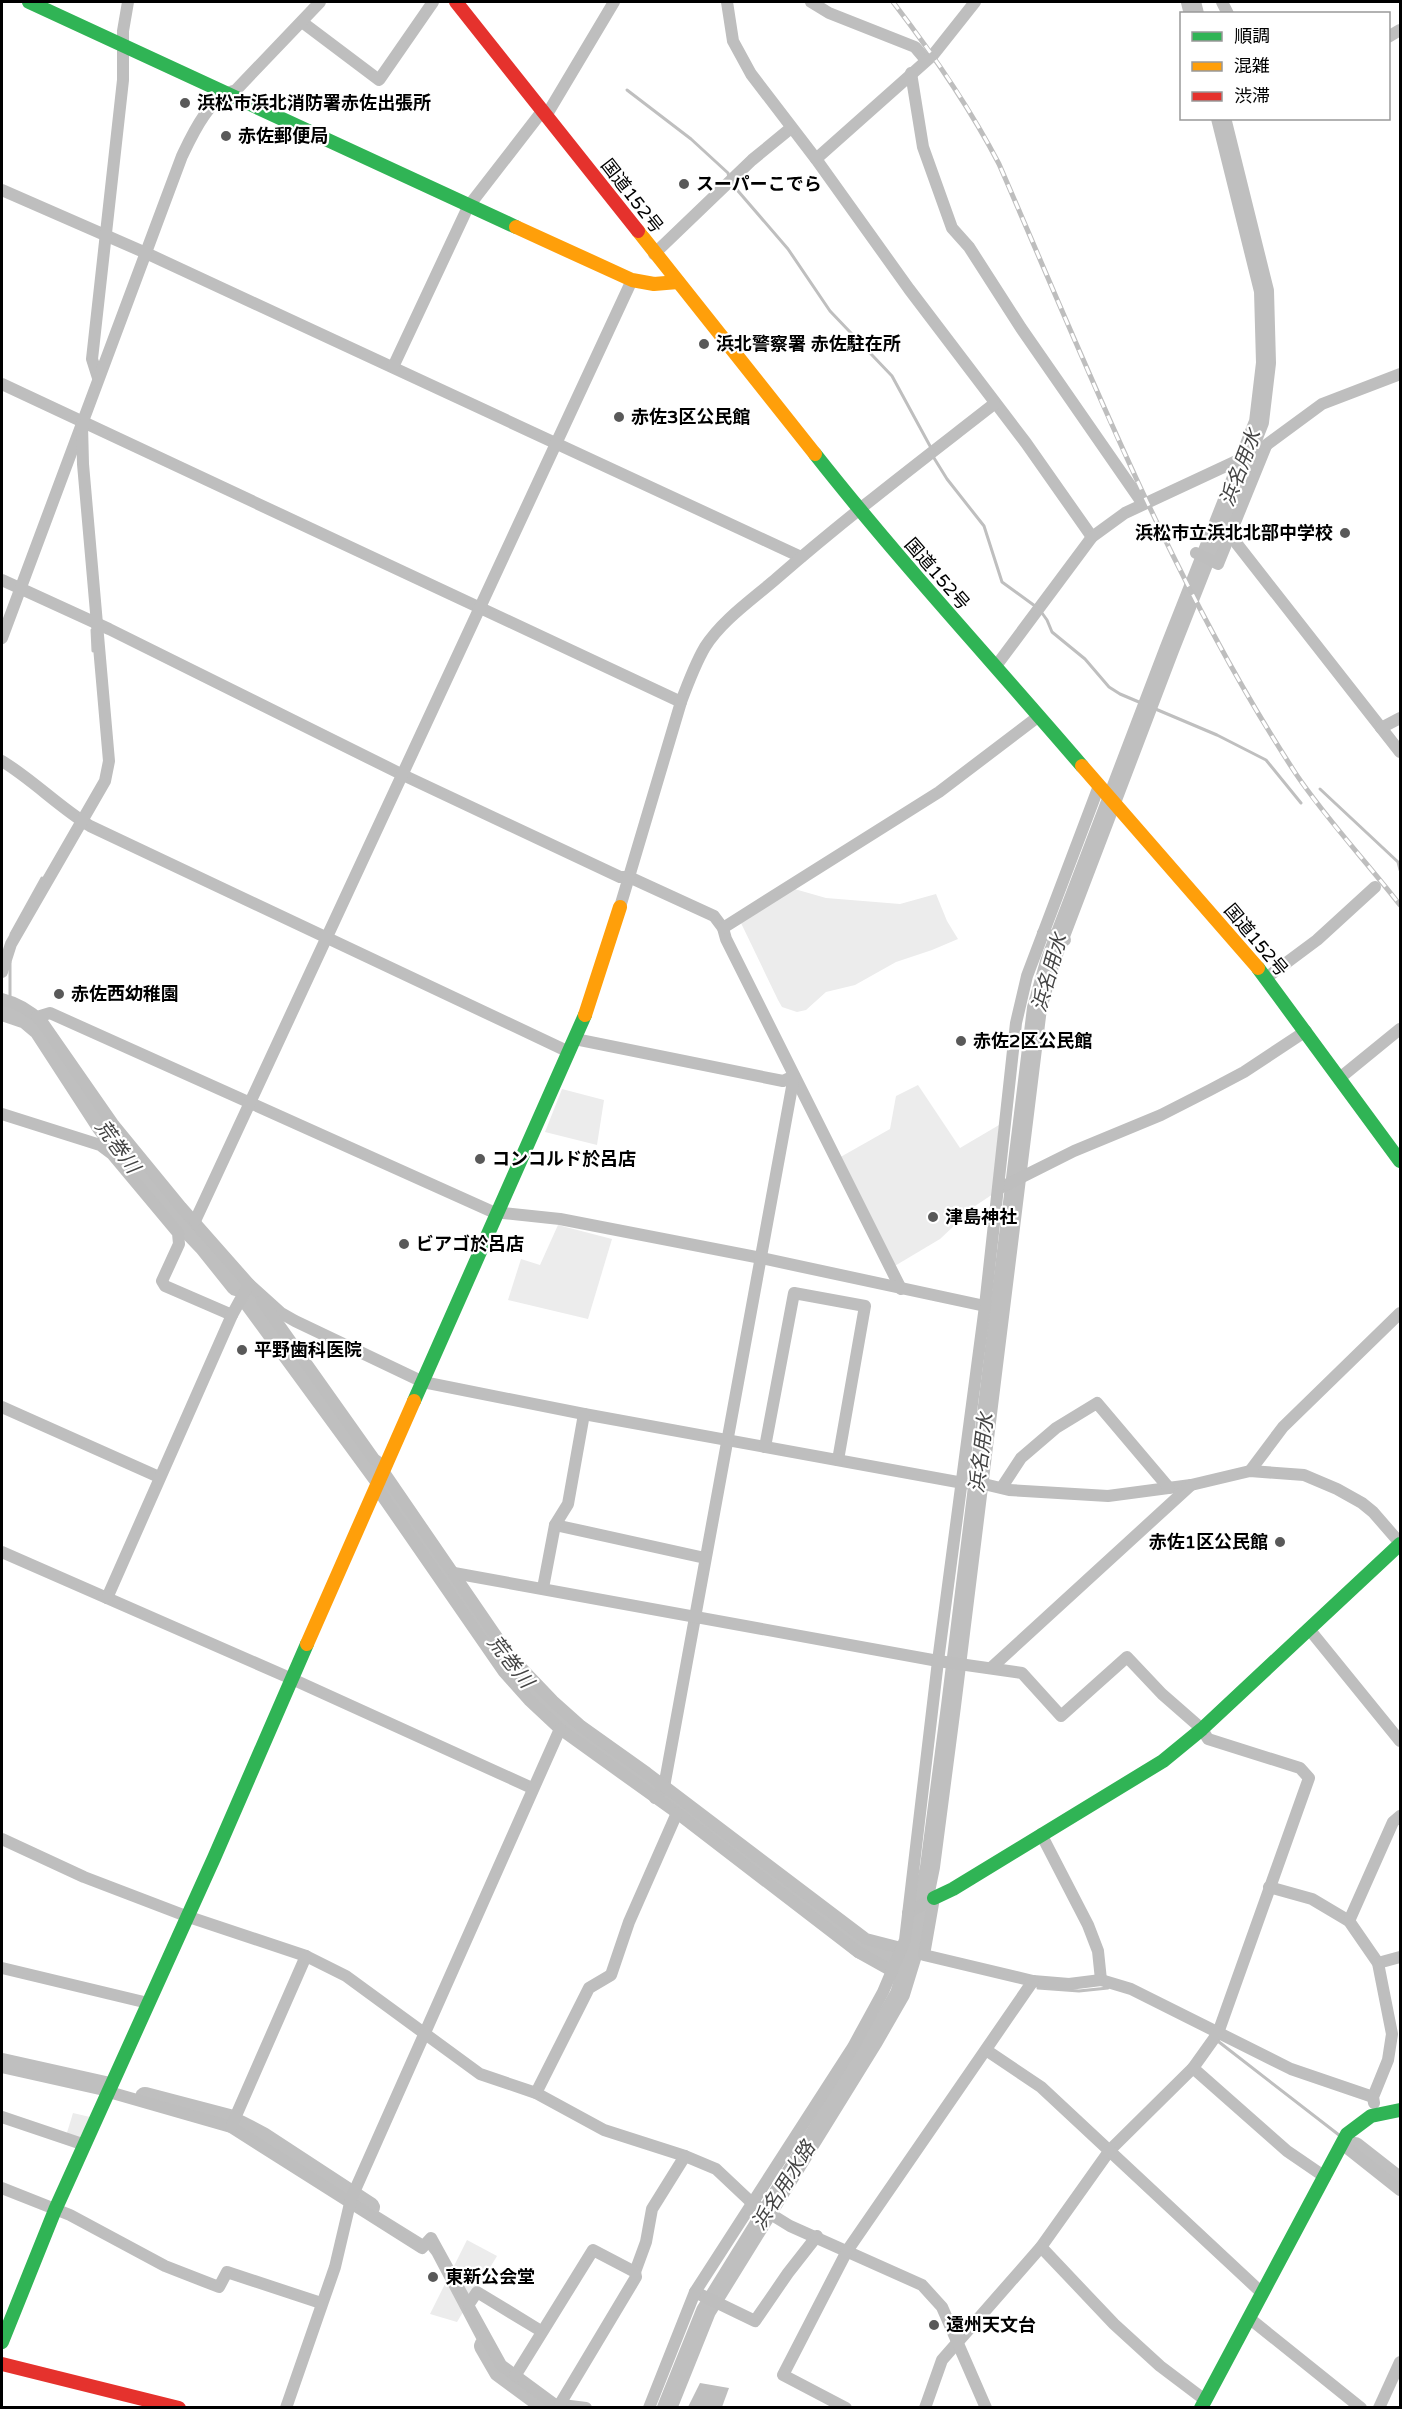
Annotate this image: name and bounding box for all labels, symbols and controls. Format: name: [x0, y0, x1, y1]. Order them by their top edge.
legend: [1180, 12, 1390, 120]
text: 順調: [1234, 25, 1270, 47]
text: 混雑: [1234, 55, 1270, 77]
text: 渋滞: [1234, 85, 1270, 107]
place label: 浜松市浜北消防署赤佐出張所: [197, 92, 431, 114]
marker: 浜松市浜北消防署赤佐出張所: [178, 96, 192, 110]
place label: 赤佐郵便局: [238, 125, 328, 147]
marker: 赤佐郵便局: [219, 129, 233, 143]
street label: 国道152号: [596, 155, 668, 237]
place label: スーパーこでら: [696, 173, 822, 195]
marker: スーパーこでら: [677, 177, 691, 191]
place label: 浜北警察署 赤佐駐在所: [716, 333, 901, 355]
marker: 浜北警察署 赤佐駐在所: [697, 337, 711, 351]
place label: 赤佐3区公民館: [631, 406, 750, 428]
marker: 赤佐3区公民館: [612, 410, 626, 424]
water label: 浜名用水: [1215, 424, 1267, 510]
place label: 浜松市立浜北北部中学校: [1135, 522, 1333, 544]
marker: 浜松市立浜北北部中学校: [1338, 526, 1352, 540]
street label: 国道152号: [900, 534, 974, 614]
street label: 国道152号: [1219, 899, 1293, 981]
water label: 浜名用水: [1027, 929, 1073, 1015]
place label: 赤佐西幼稚園: [71, 983, 179, 1005]
marker: 赤佐西幼稚園: [52, 987, 66, 1001]
place label: 赤佐2区公民館: [973, 1030, 1092, 1052]
marker: 赤佐2区公民館: [954, 1034, 968, 1048]
water label: 荒巻川: [90, 1116, 146, 1180]
place label: コンコルド於呂店: [492, 1148, 636, 1170]
marker: コンコルド於呂店: [473, 1152, 487, 1166]
place label: 津島神社: [945, 1206, 1017, 1228]
marker: 津島神社: [926, 1210, 940, 1224]
place label: ビアゴ於呂店: [416, 1233, 524, 1255]
marker: ビアゴ於呂店: [397, 1237, 411, 1251]
place label: 平野歯科医院: [254, 1339, 362, 1361]
marker: 平野歯科医院: [235, 1343, 249, 1357]
water label: 浜名用水: [965, 1410, 999, 1494]
place label: 赤佐1区公民館: [1149, 1531, 1268, 1553]
marker: 赤佐1区公民館: [1273, 1535, 1287, 1549]
water label: 荒巻川: [482, 1631, 539, 1695]
water label: 浜名用水路: [747, 2136, 822, 2235]
place label: 東新公会堂: [445, 2266, 535, 2288]
marker: 東新公会堂: [426, 2270, 440, 2284]
place label: 遠州天文台: [946, 2314, 1036, 2336]
marker: 遠州天文台: [927, 2318, 941, 2332]

